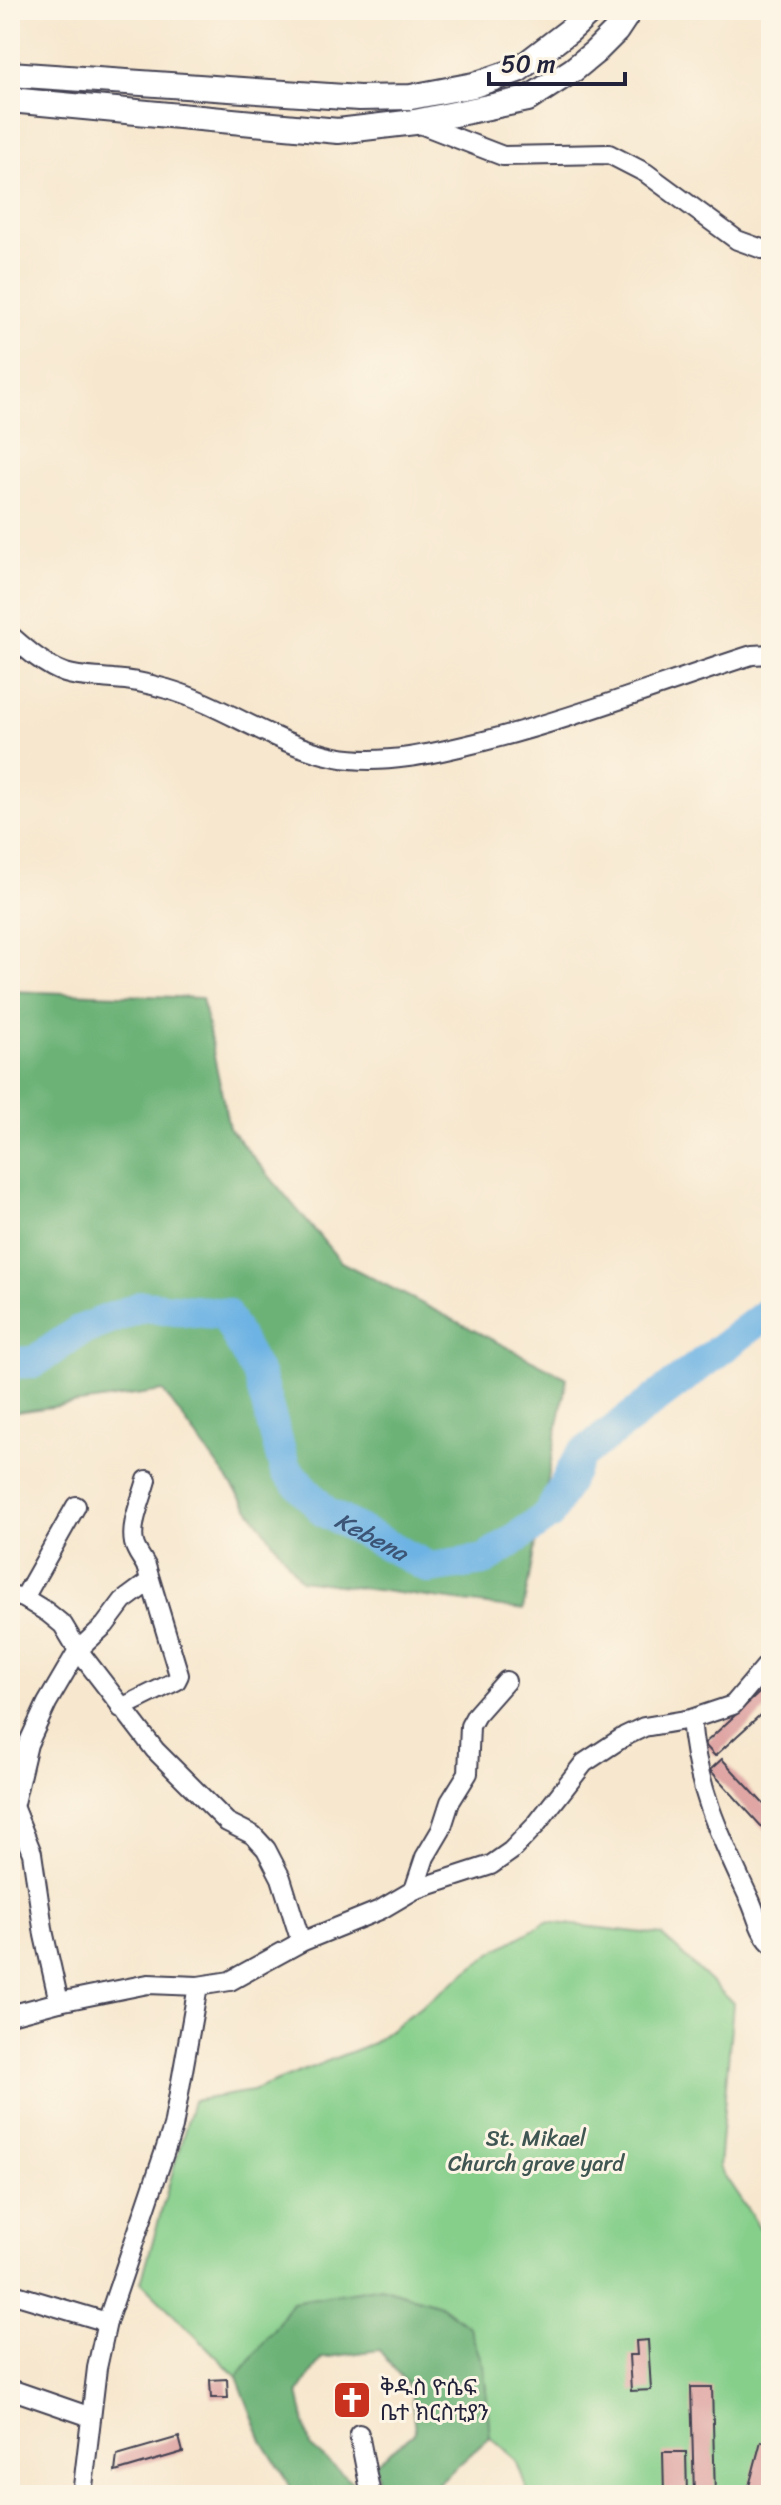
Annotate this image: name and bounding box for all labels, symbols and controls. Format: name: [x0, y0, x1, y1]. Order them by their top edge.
scale bar: [489, 36, 625, 86]
text: 50 m: [501, 43, 556, 85]
water label: Kebena: [327, 1500, 417, 1574]
park label: St. Mikael Church grave yard: [448, 2119, 625, 2183]
place label: ቅዱስ ዮሴፍ ቤተ ክርስቲያን: [380, 2368, 489, 2432]
church icon: ቅዱስ ዮሴፍ ቤተ ክርስቲያን: [331, 2379, 373, 2421]

